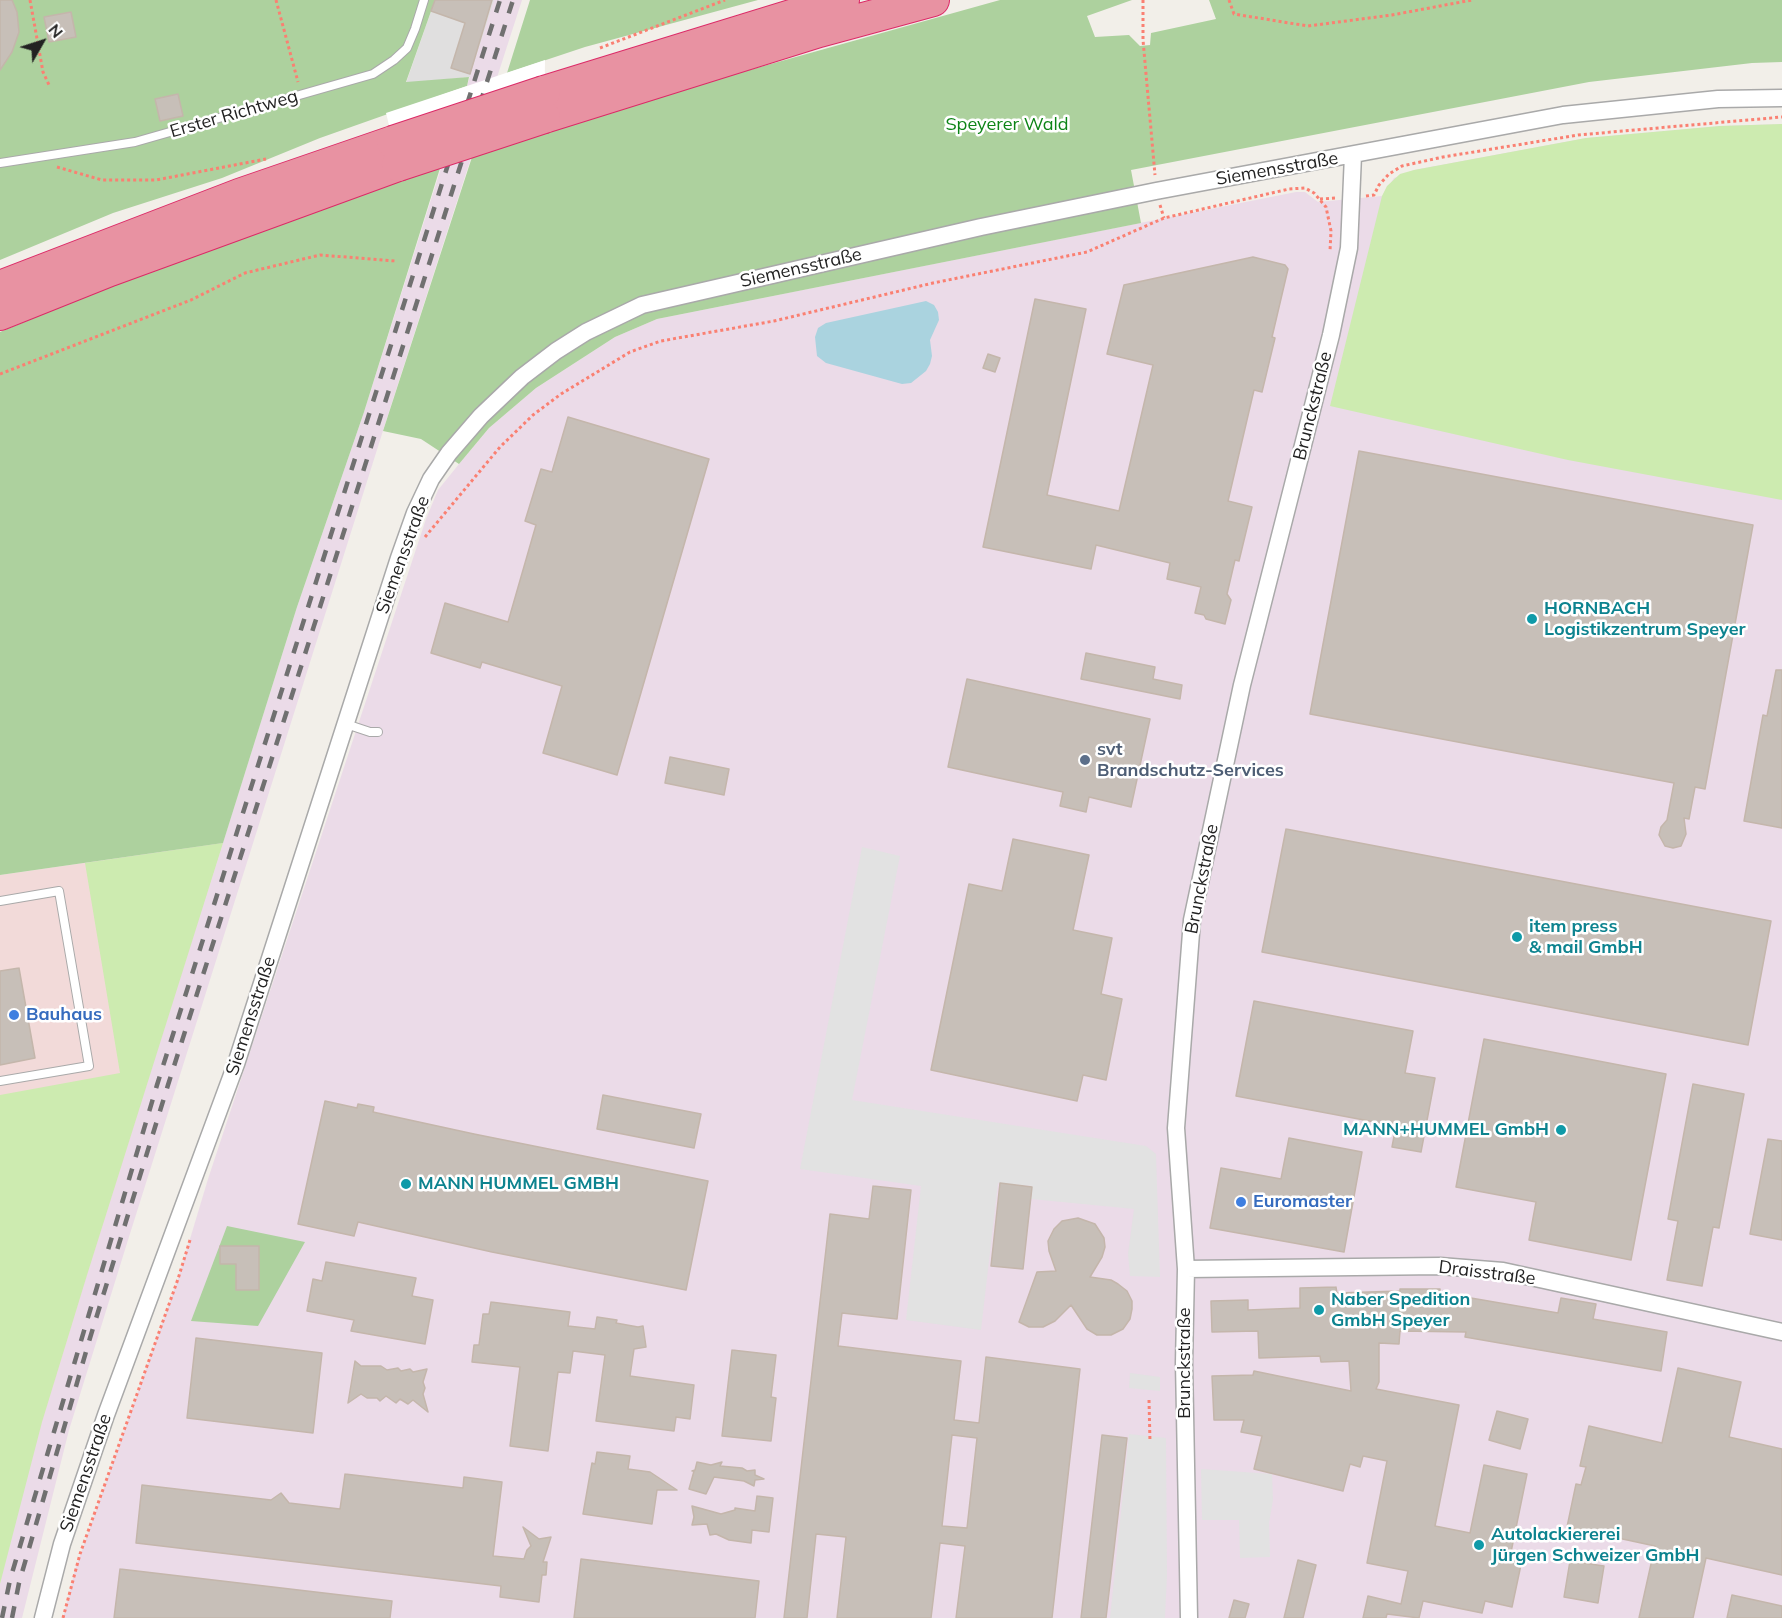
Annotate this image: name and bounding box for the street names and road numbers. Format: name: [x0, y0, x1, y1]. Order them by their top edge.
street label: Erster Richtweg: [168, 85, 300, 143]
street label: Siemensstraße: [1214, 148, 1340, 190]
street label: Siemensstraße: [738, 244, 864, 292]
street label: Brunckstraße: [1289, 349, 1337, 463]
street label: Siemensstraße: [372, 493, 434, 617]
street label: Brunckstraße: [1181, 822, 1223, 936]
street label: Siemensstraße: [222, 954, 280, 1078]
street label: Draisstraße: [1437, 1256, 1537, 1290]
street label: Brunckstraße: [1174, 1307, 1196, 1419]
street label: Siemensstraße: [56, 1411, 116, 1535]

